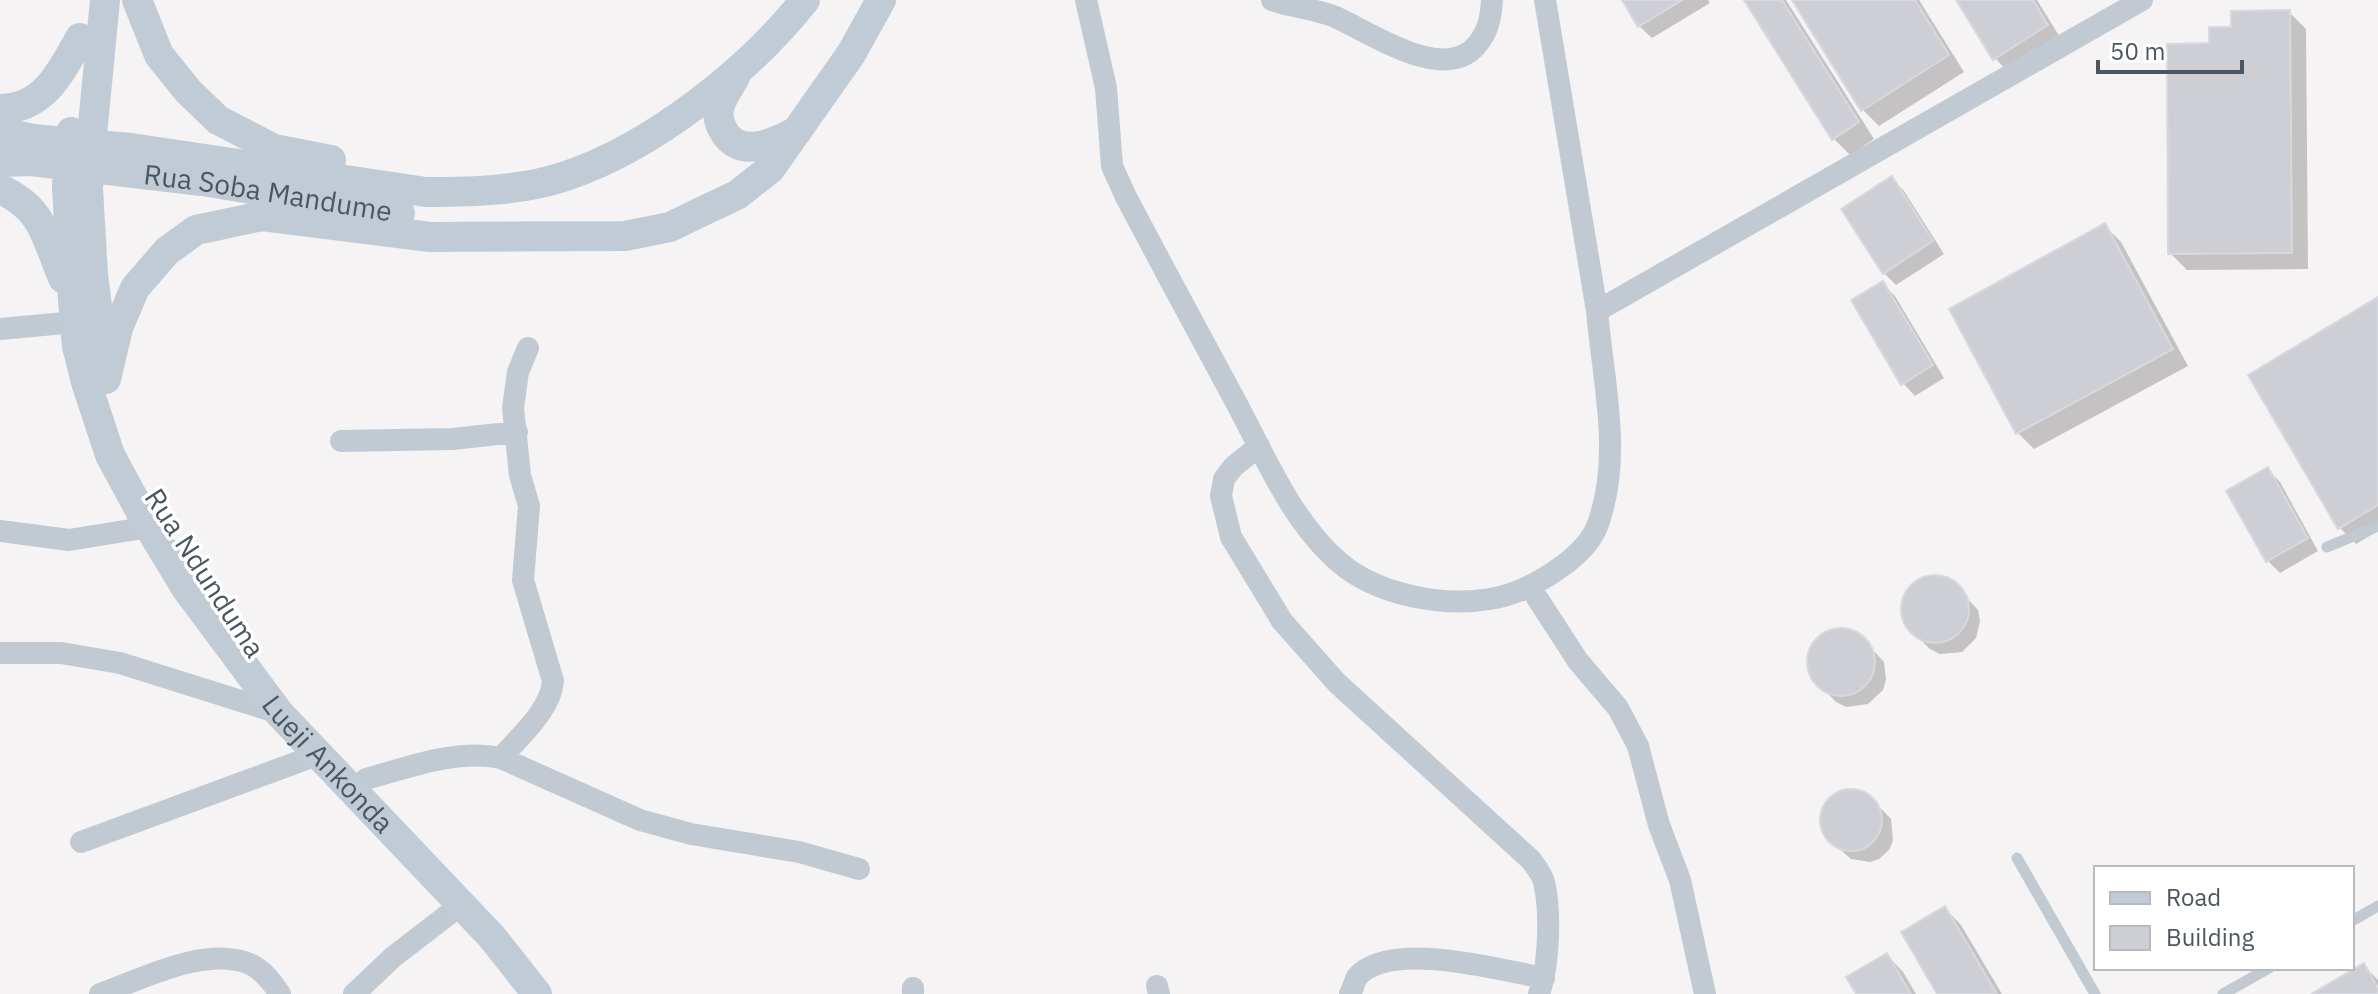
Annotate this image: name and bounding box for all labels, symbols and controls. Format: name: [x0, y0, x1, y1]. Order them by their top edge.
scale bar: [2098, 24, 2242, 74]
text: 50 m: [2110, 35, 2165, 67]
street label: Rua Soba Mandume: [142, 155, 395, 229]
street label: Rua Ndunduma: [137, 481, 274, 665]
street label: Lueji Ankonda: [254, 688, 402, 841]
legend: [2094, 866, 2354, 970]
text: Road: [2166, 881, 2221, 913]
text: Building: [2166, 921, 2254, 953]

